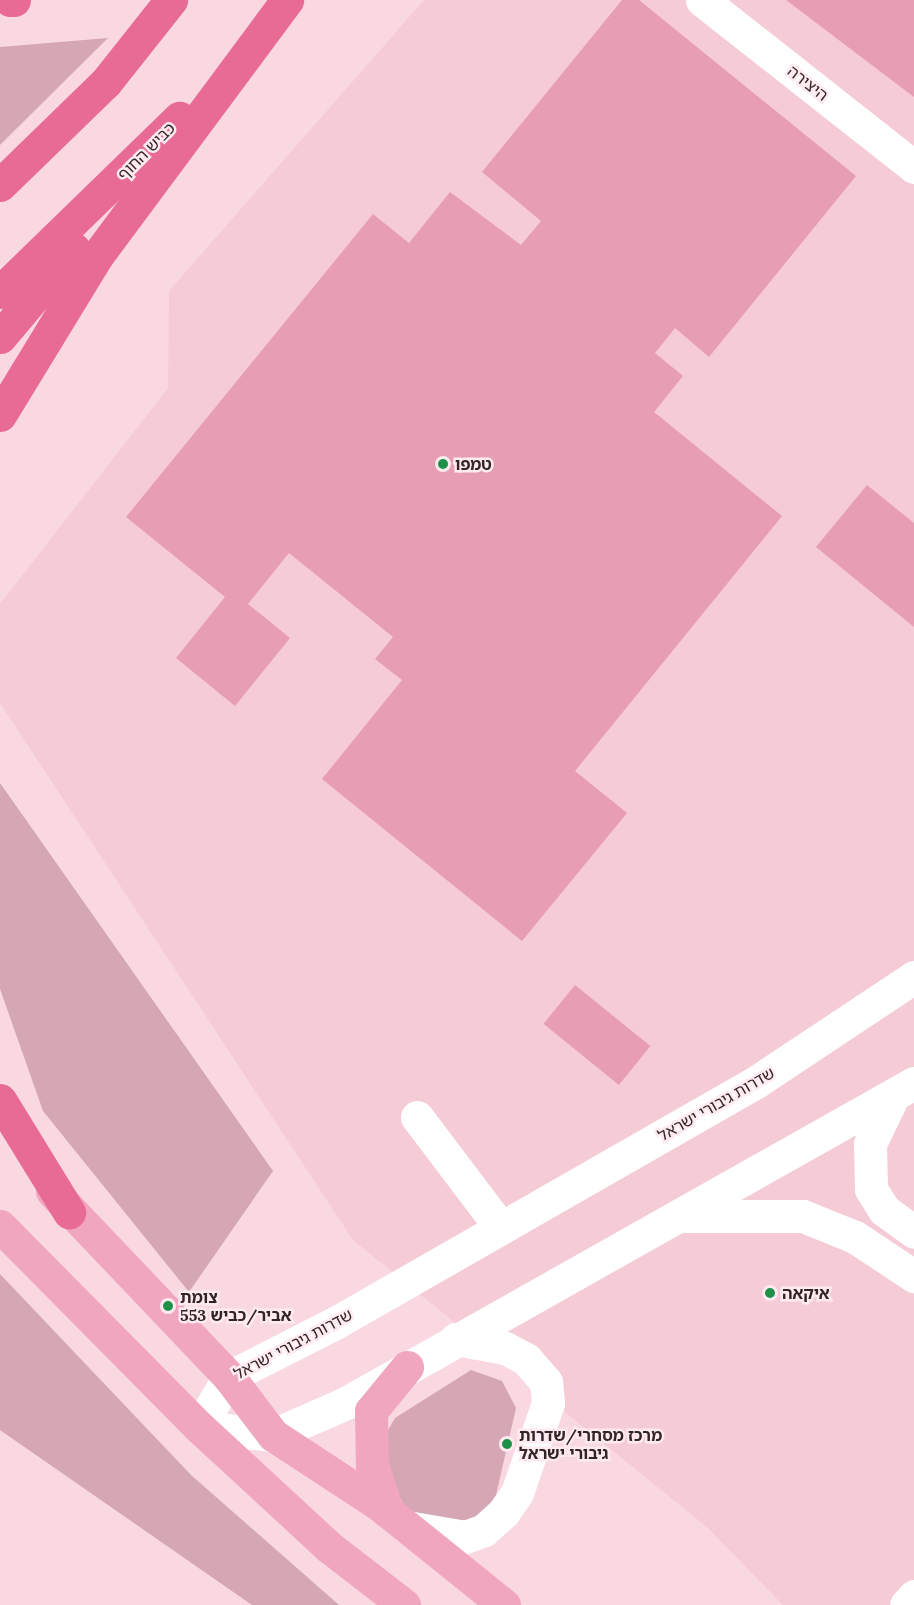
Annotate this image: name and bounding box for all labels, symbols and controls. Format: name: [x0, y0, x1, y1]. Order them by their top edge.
street label: היצירה: [784, 61, 832, 105]
street label: כביש החוף: [113, 118, 179, 184]
place label: טמפו: [455, 454, 492, 474]
marker: טמפו: [436, 457, 450, 471]
street label: שדרות גיבורי ישראל: [654, 1063, 778, 1145]
place label: איקאה: [782, 1283, 830, 1303]
marker: איקאה: [763, 1286, 777, 1300]
place label: צומת אביר/כביש 553: [180, 1287, 291, 1325]
marker: צומת אביר/כביש 553: [161, 1299, 175, 1313]
street label: שדרות גיבורי ישראל: [230, 1305, 356, 1383]
place label: מרכז מסחרי/שדרות גיבורי ישראל: [519, 1425, 662, 1463]
marker: מרכז מסחרי/שדרות גיבורי ישראל: [500, 1437, 514, 1451]

